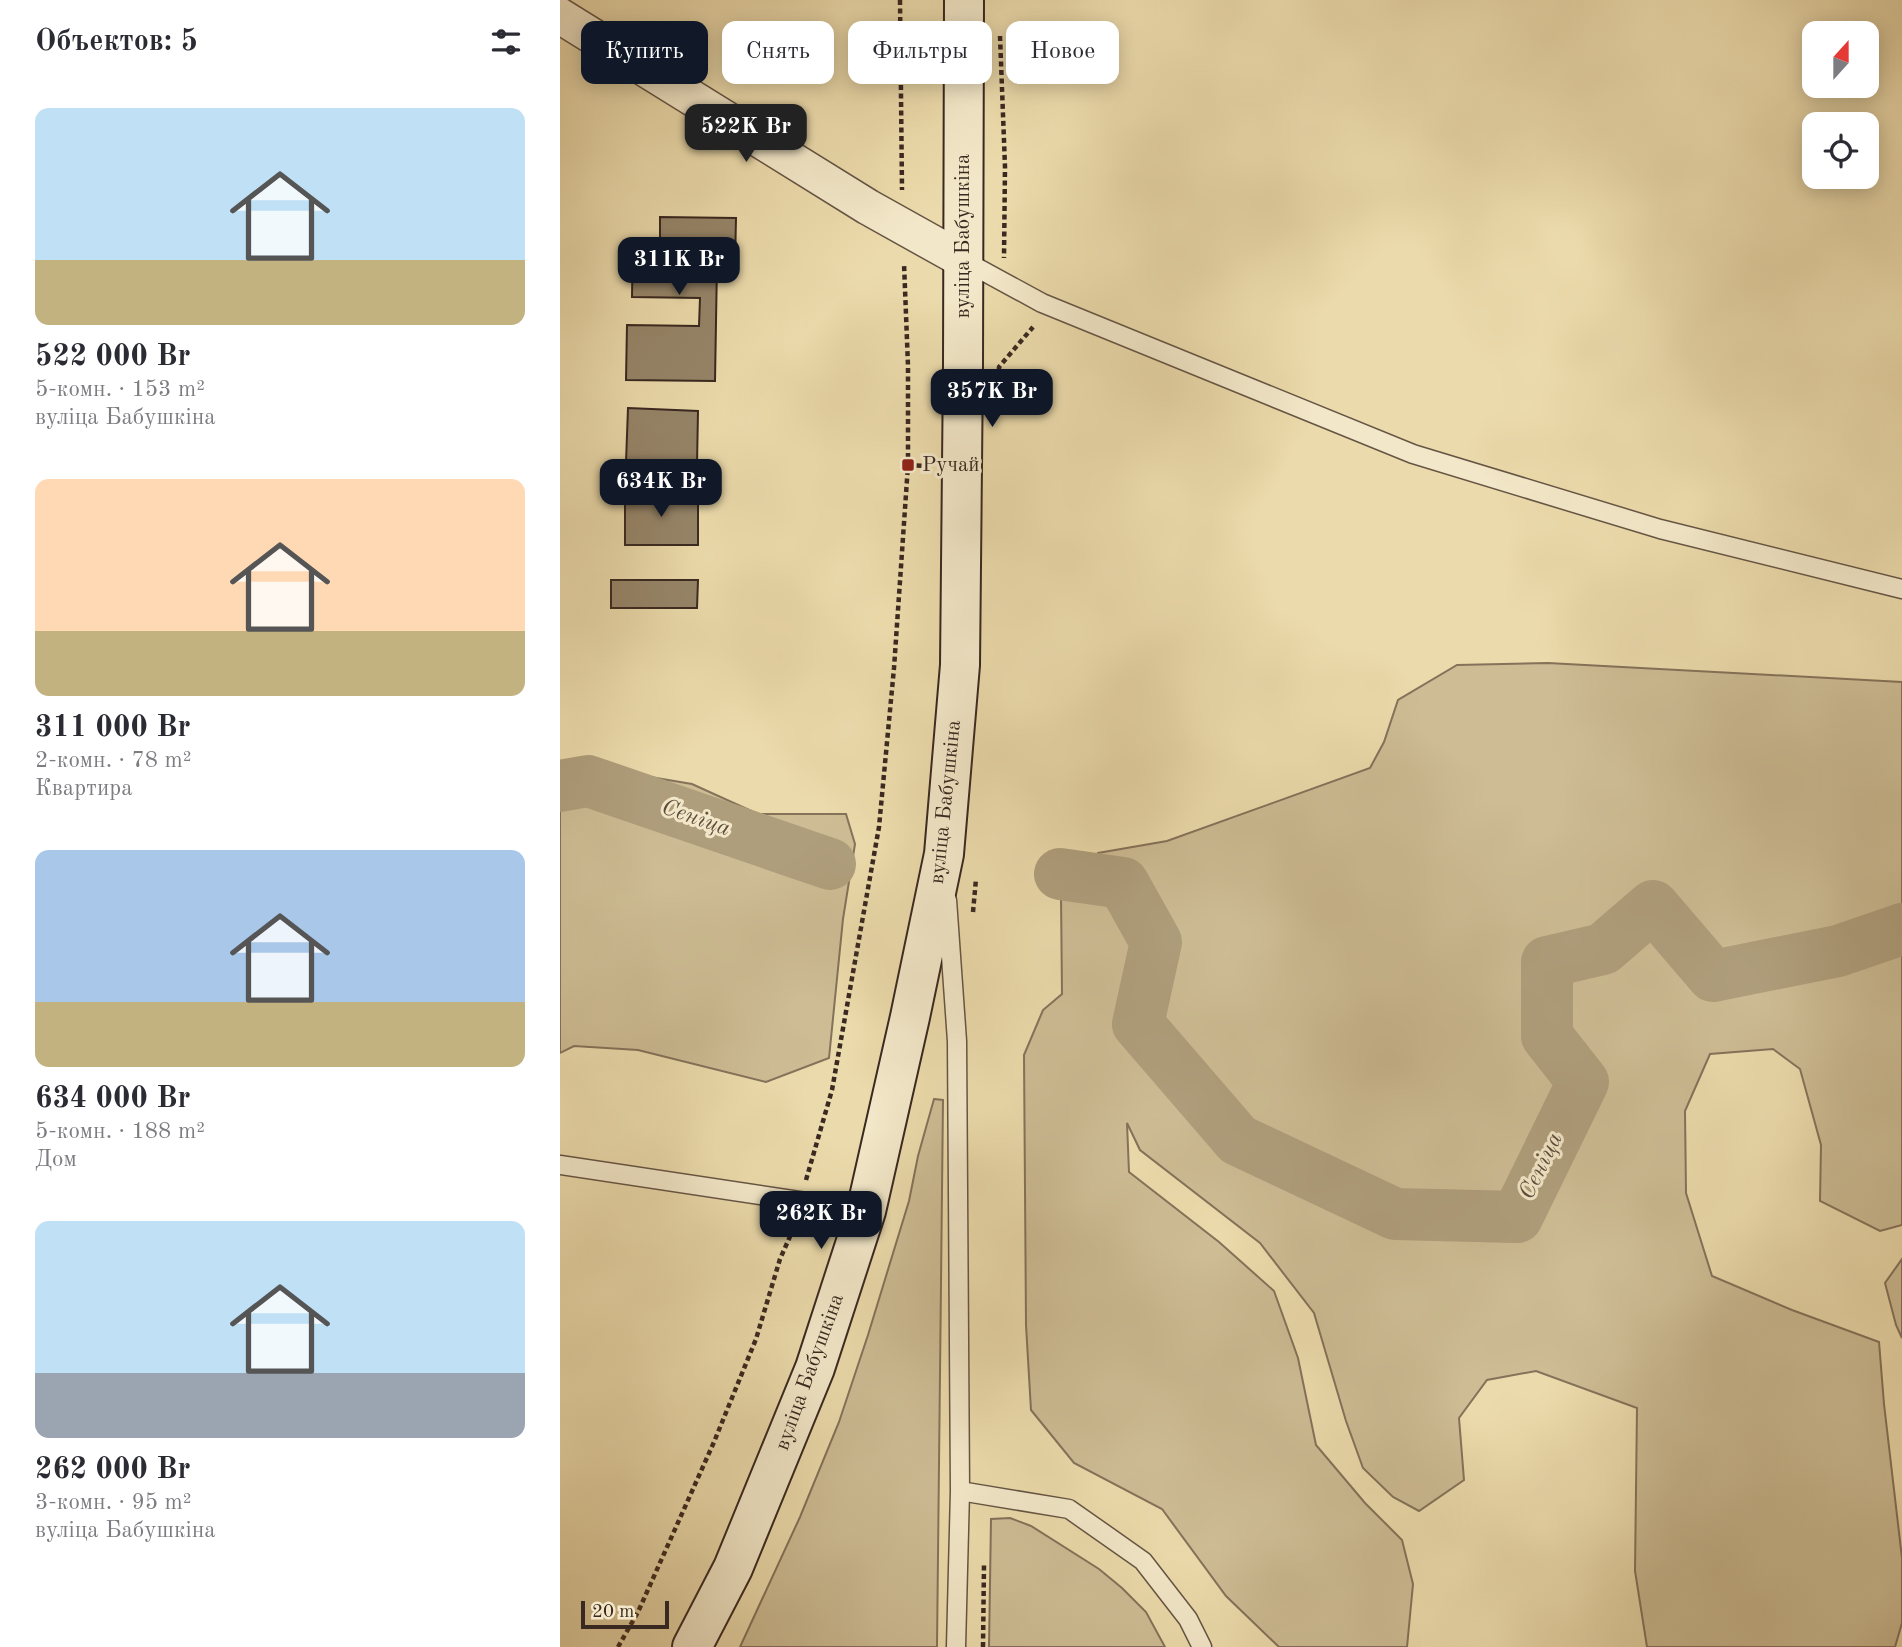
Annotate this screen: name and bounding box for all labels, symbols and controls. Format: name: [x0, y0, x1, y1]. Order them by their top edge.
chip: Купить: [581, 21, 708, 84]
chip: Снять: [722, 21, 834, 84]
chip: Фильтры: [848, 21, 992, 84]
chip: Новое: [1006, 21, 1119, 84]
north arrow: [1802, 21, 1880, 98]
map controls: [1802, 21, 1879, 189]
icon: filters: [487, 23, 525, 61]
text: Объектов: 5: [35, 27, 198, 57]
pin: 522K Br: [681, 104, 811, 164]
button: locate: [1802, 112, 1879, 189]
text: 522K Br: [701, 115, 791, 138]
icon: home: [217, 153, 343, 279]
street label: вуліца Бабушкіна: [953, 154, 974, 318]
pin: 311K Br: [614, 238, 744, 297]
text: 311K Br: [634, 248, 724, 271]
text: 522 000 Br: [35, 342, 191, 372]
pin: 357K Br: [927, 370, 1057, 429]
text: 5-комн. · 153 m²: [35, 378, 205, 401]
text: 357K Br: [947, 380, 1037, 403]
text: вуліца Бабушкіна: [35, 406, 216, 429]
place label: Ручай: [922, 455, 980, 476]
marker: Ручай: [900, 457, 916, 473]
pin: 634K Br: [596, 460, 726, 519]
text: 634K Br: [616, 470, 706, 493]
icon: home: [217, 524, 343, 650]
text: 311 000 Br: [35, 713, 191, 743]
street label: вуліца Бабушкіна: [927, 719, 965, 885]
text: 2-комн. · 78 m²: [35, 749, 192, 772]
text: Квартира: [35, 777, 133, 800]
water label: Сеніца: [658, 796, 733, 841]
icon: home: [217, 895, 343, 1021]
text: 634 000 Br: [35, 1084, 191, 1114]
text: 5-комн. · 188 m²: [35, 1120, 205, 1143]
water label: Сеніца: [1515, 1129, 1568, 1203]
text: Дом: [35, 1148, 77, 1171]
pin: 262K Br: [756, 1192, 886, 1251]
text: 262K Br: [776, 1202, 866, 1225]
icon: home: [217, 1266, 343, 1392]
street label: вуліца Бабушкіна: [772, 1291, 848, 1453]
text: 262 000 Br: [35, 1455, 191, 1485]
text: 3-комн. · 95 m²: [35, 1491, 192, 1514]
text: вуліца Бабушкіна: [35, 1519, 216, 1542]
scale bar: [581, 1598, 668, 1630]
text: 20 m: [592, 1603, 634, 1622]

